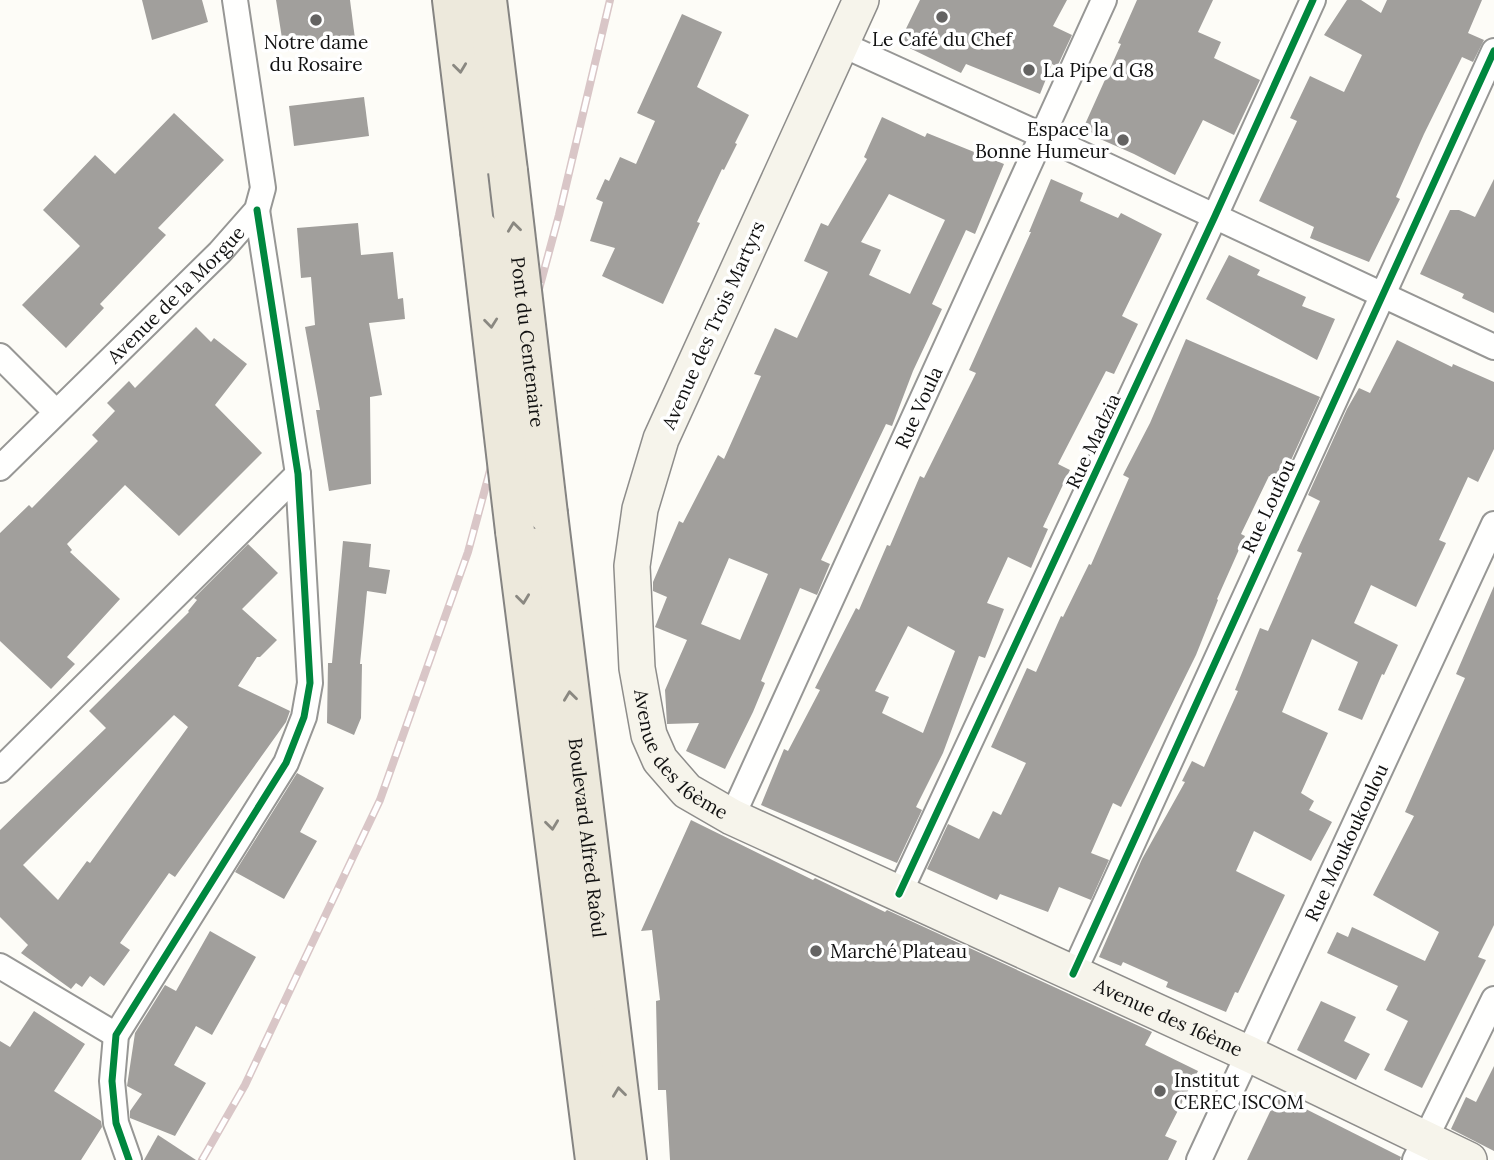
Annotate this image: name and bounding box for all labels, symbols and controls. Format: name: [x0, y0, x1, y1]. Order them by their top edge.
marker: Le Café du Chef: [934, 9, 950, 25]
marker: Notre dame du Rosaire: [308, 12, 324, 28]
place label: Le Café du Chef: [872, 27, 1014, 51]
place label: Notre dame du Rosaire: [264, 30, 368, 76]
place label: La Pipe d G8: [1043, 58, 1154, 82]
one-way arrow: [453, 62, 468, 74]
marker: La Pipe d G8: [1021, 62, 1037, 78]
place label: Espace la Bonne Humeur: [975, 117, 1110, 163]
marker: Espace la Bonne Humeur: [1115, 132, 1131, 148]
street label: Avenue des Trois Martyrs: [656, 217, 770, 434]
street label: Avenue de la Morgue: [101, 221, 250, 369]
one-way arrow: [507, 221, 522, 233]
street label: Pont du Centenaire: [506, 255, 550, 428]
one-way arrow: [483, 317, 498, 329]
street label: Rue Voula: [889, 362, 948, 452]
street label: Rue Madzia: [1061, 390, 1126, 492]
street label: Rue Loufou: [1236, 455, 1300, 557]
one-way arrow: [516, 593, 531, 605]
street label: Avenue des 16ème: [629, 686, 733, 824]
one-way arrow: [563, 690, 578, 702]
street label: Boulevard Alfred Raôul: [563, 736, 612, 939]
street label: Rue Moukoukoulou: [1299, 760, 1393, 925]
one-way arrow: [545, 819, 560, 831]
place label: Marché Plateau: [830, 939, 967, 963]
marker: Marché Plateau: [808, 943, 824, 959]
street label: Avenue des 16ème: [1090, 972, 1247, 1062]
place label: Institut CEREC ISCOM: [1174, 1068, 1304, 1114]
marker: Institut CEREC ISCOM: [1152, 1083, 1168, 1099]
one-way arrow: [611, 1086, 626, 1098]

